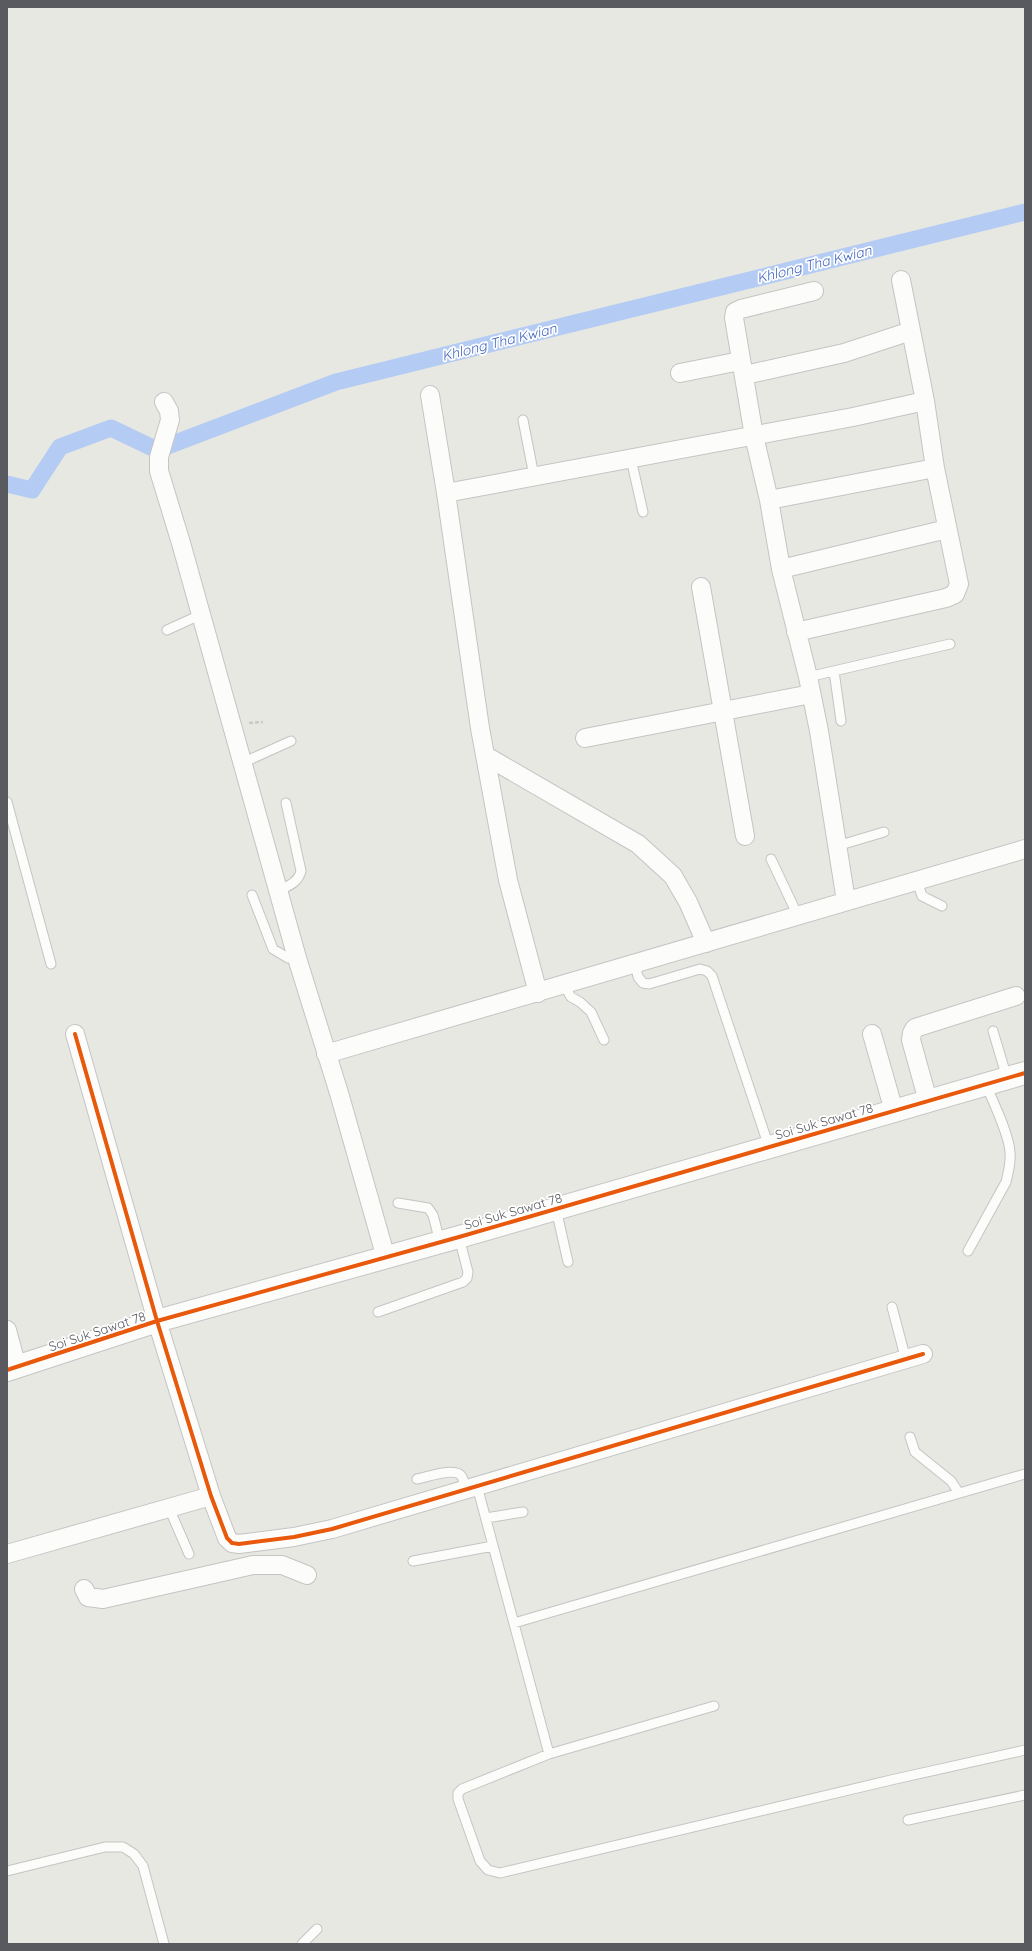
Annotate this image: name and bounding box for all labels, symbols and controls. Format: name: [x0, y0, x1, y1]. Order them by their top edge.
water label: Khlong Tha Kwian: [755, 241, 874, 287]
water label: Khlong Tha Kwian: [440, 319, 559, 365]
street label: Soi Suk Sawat 78: [773, 1099, 875, 1143]
street label: Soi Suk Sawat 78: [462, 1189, 564, 1233]
street label: Soi Suk Sawat 78: [46, 1308, 148, 1354]

